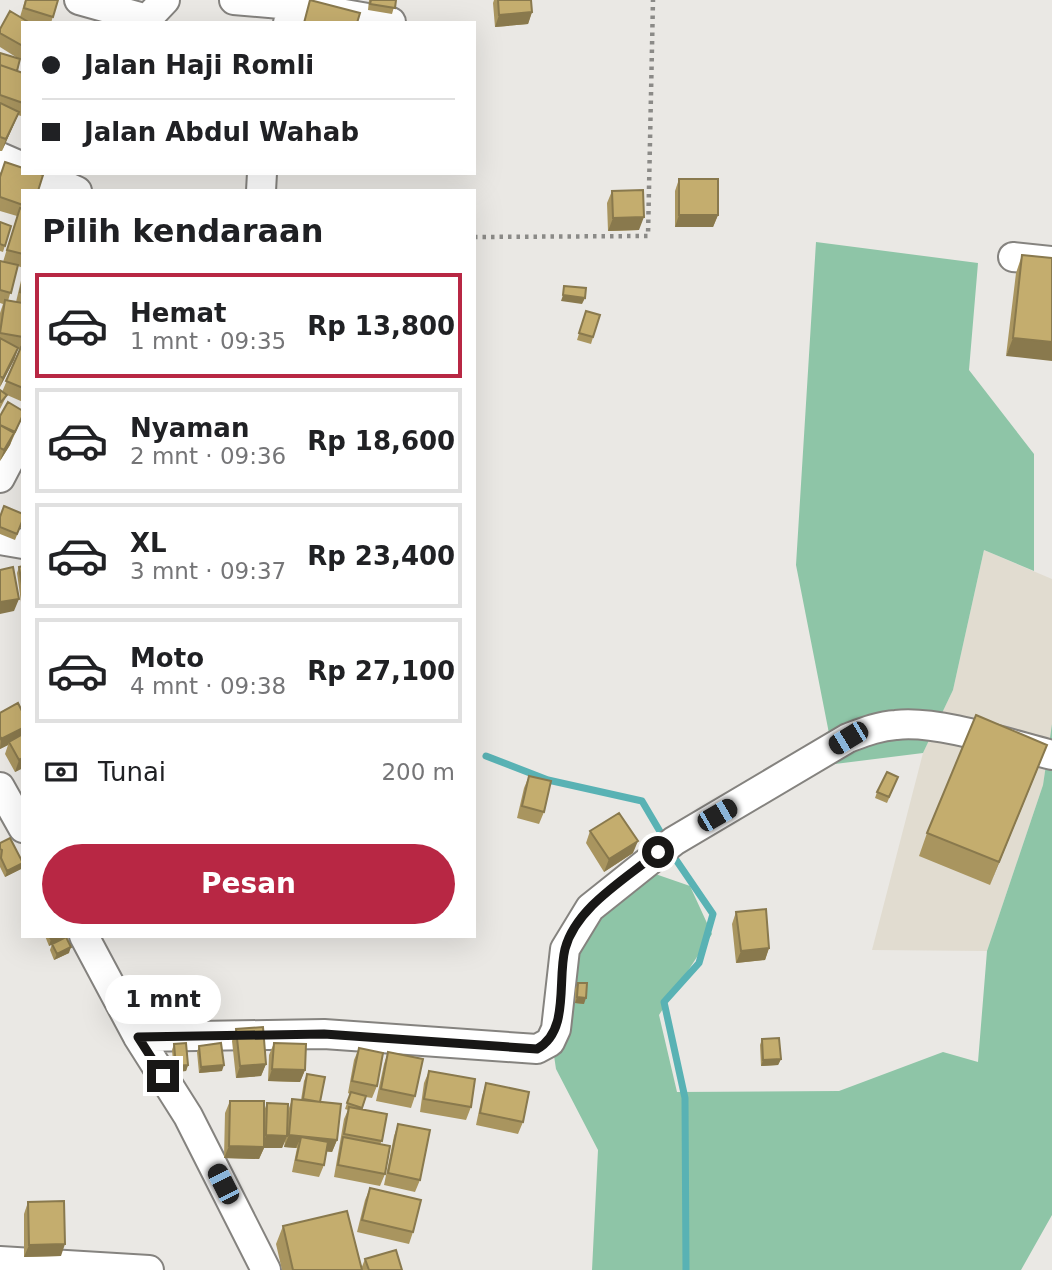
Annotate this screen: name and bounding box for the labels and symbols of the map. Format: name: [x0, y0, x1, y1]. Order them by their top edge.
car: [825, 718, 872, 758]
car: [694, 795, 741, 835]
route start: [642, 836, 674, 868]
callout: 1 mnt: [105, 974, 221, 1024]
route end: [147, 1060, 179, 1092]
car: [205, 1161, 242, 1207]

